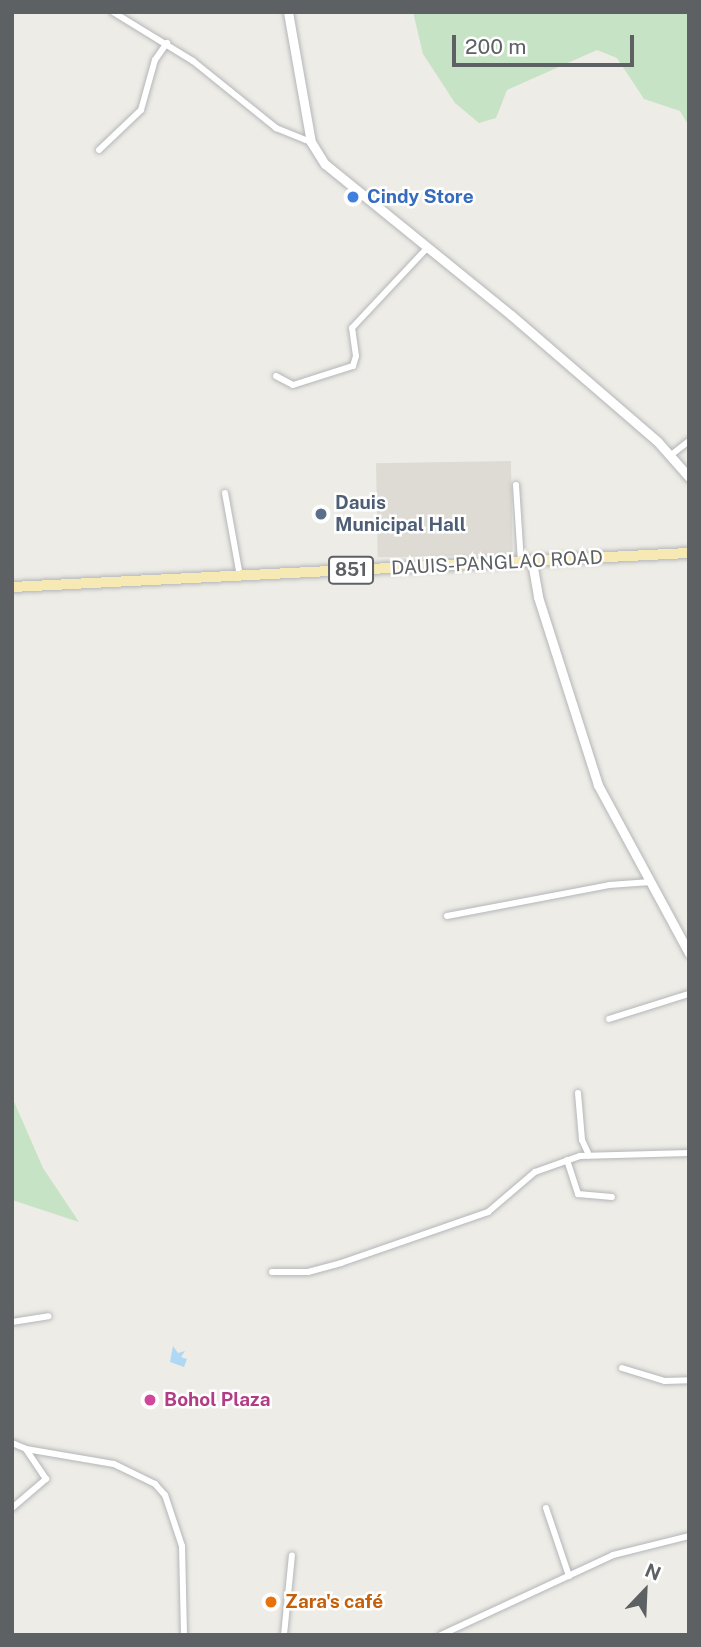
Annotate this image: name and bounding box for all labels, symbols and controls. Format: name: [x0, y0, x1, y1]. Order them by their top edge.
scale bar: [456, 21, 638, 65]
text: 200 m: [465, 34, 526, 59]
place label: Cindy Store: [367, 186, 474, 208]
marker: Cindy Store: [345, 189, 361, 205]
place label: Dauis Municipal Hall: [335, 492, 466, 536]
marker: Dauis Municipal Hall: [313, 506, 329, 522]
street label: DAUIS-PANGLAO ROAD: [391, 546, 603, 580]
road number: 851: [326, 556, 376, 584]
place label: Bohol Plaza: [164, 1389, 270, 1411]
marker: Bohol Plaza: [142, 1392, 158, 1408]
north arrow: [610, 1556, 680, 1626]
text: N: [642, 1559, 664, 1585]
place label: Zara's café: [285, 1591, 384, 1613]
marker: Zara's café: [263, 1594, 279, 1610]

